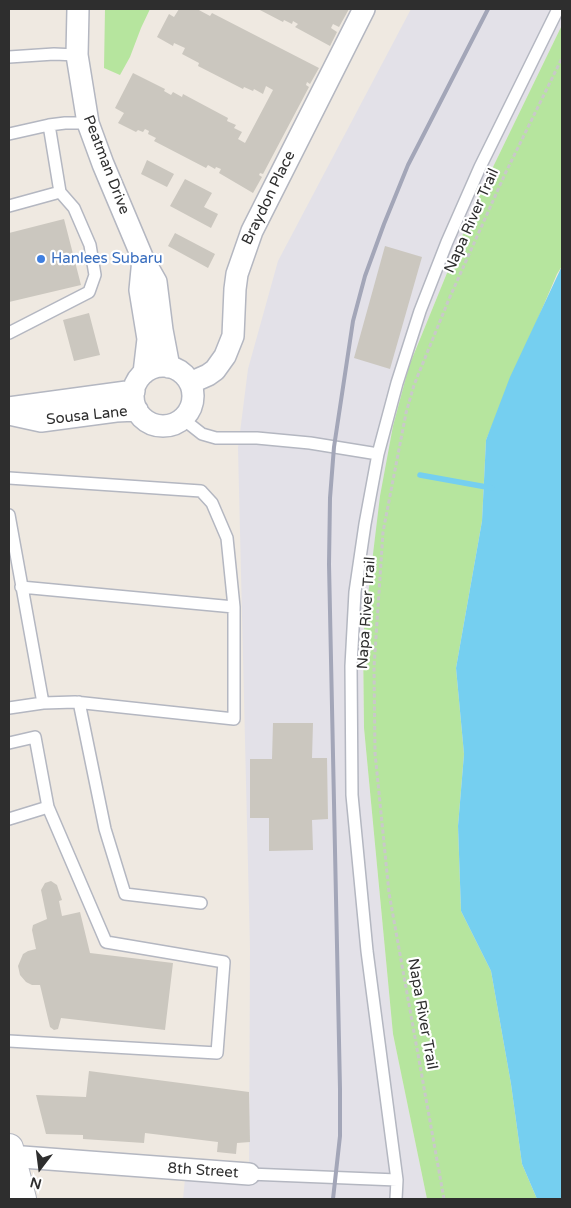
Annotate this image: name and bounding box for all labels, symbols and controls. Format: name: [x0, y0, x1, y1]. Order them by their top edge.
street label: Peatman Drive: [79, 113, 133, 217]
street label: Braydon Place: [238, 148, 300, 248]
street label: Napa River Trail: [441, 166, 503, 276]
place label: Hanlees Subaru: [51, 250, 163, 268]
marker: Hanlees Subaru: [35, 253, 47, 265]
street label: Sousa Lane: [45, 403, 129, 429]
street label: Napa River Trail: [354, 556, 380, 670]
street label: Napa River Trail: [403, 957, 441, 1071]
north arrow: [15, 1143, 65, 1193]
street label: 8th Street: [167, 1160, 239, 1182]
text: N: [28, 1173, 44, 1193]

